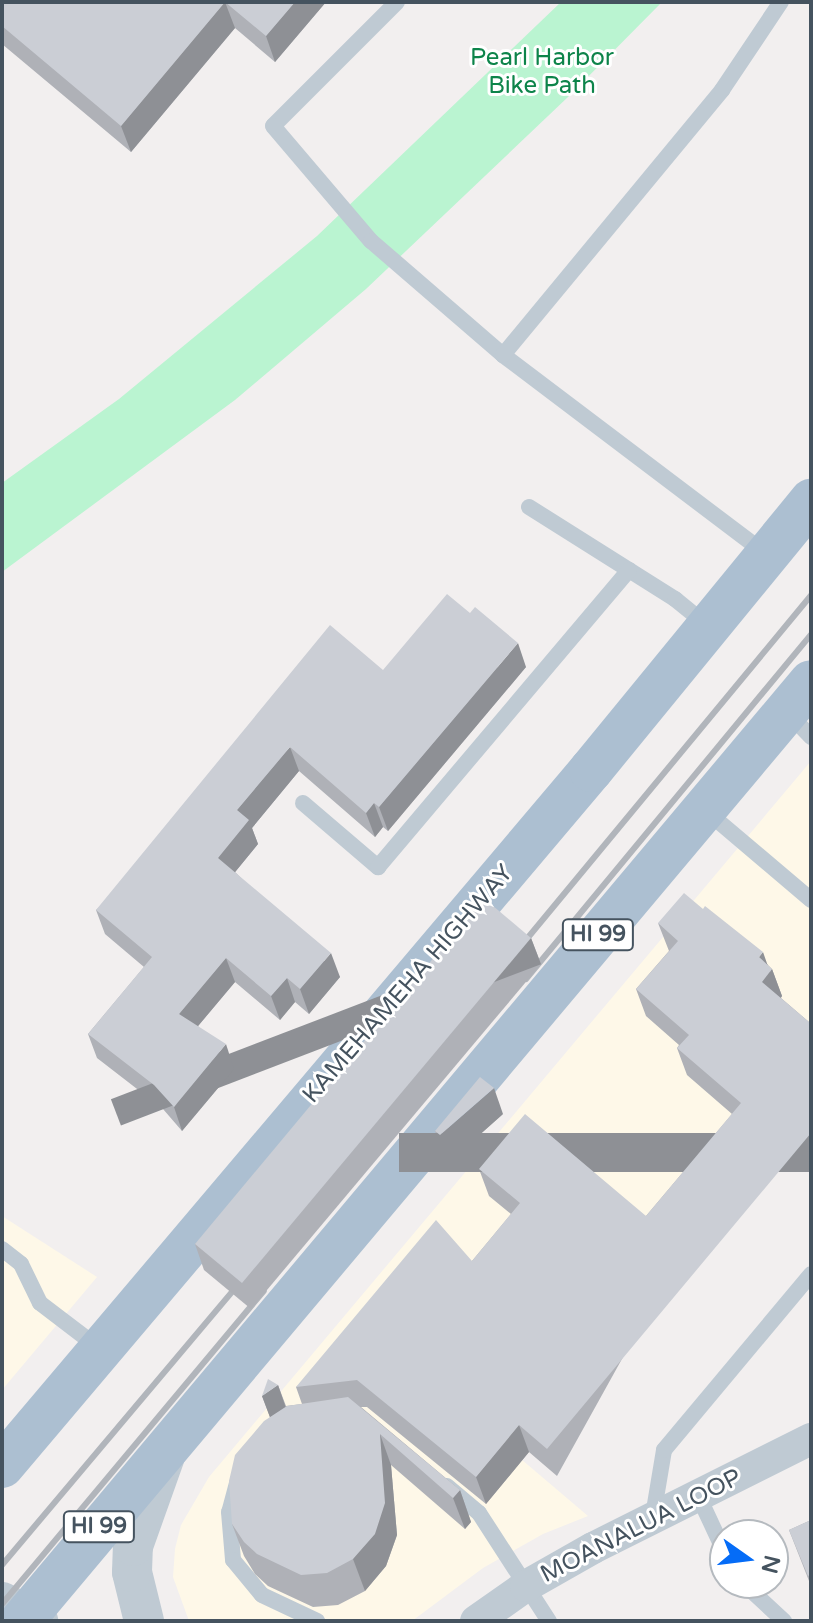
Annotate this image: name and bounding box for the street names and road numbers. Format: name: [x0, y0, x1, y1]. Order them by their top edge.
street label: KAMEHAMEHA HIGHWAY: [297, 859, 519, 1109]
road number: HI 99: [560, 917, 636, 953]
street label: MOANALUA LOOP: [536, 1463, 746, 1589]
road number: HI 99: [61, 1509, 137, 1545]

